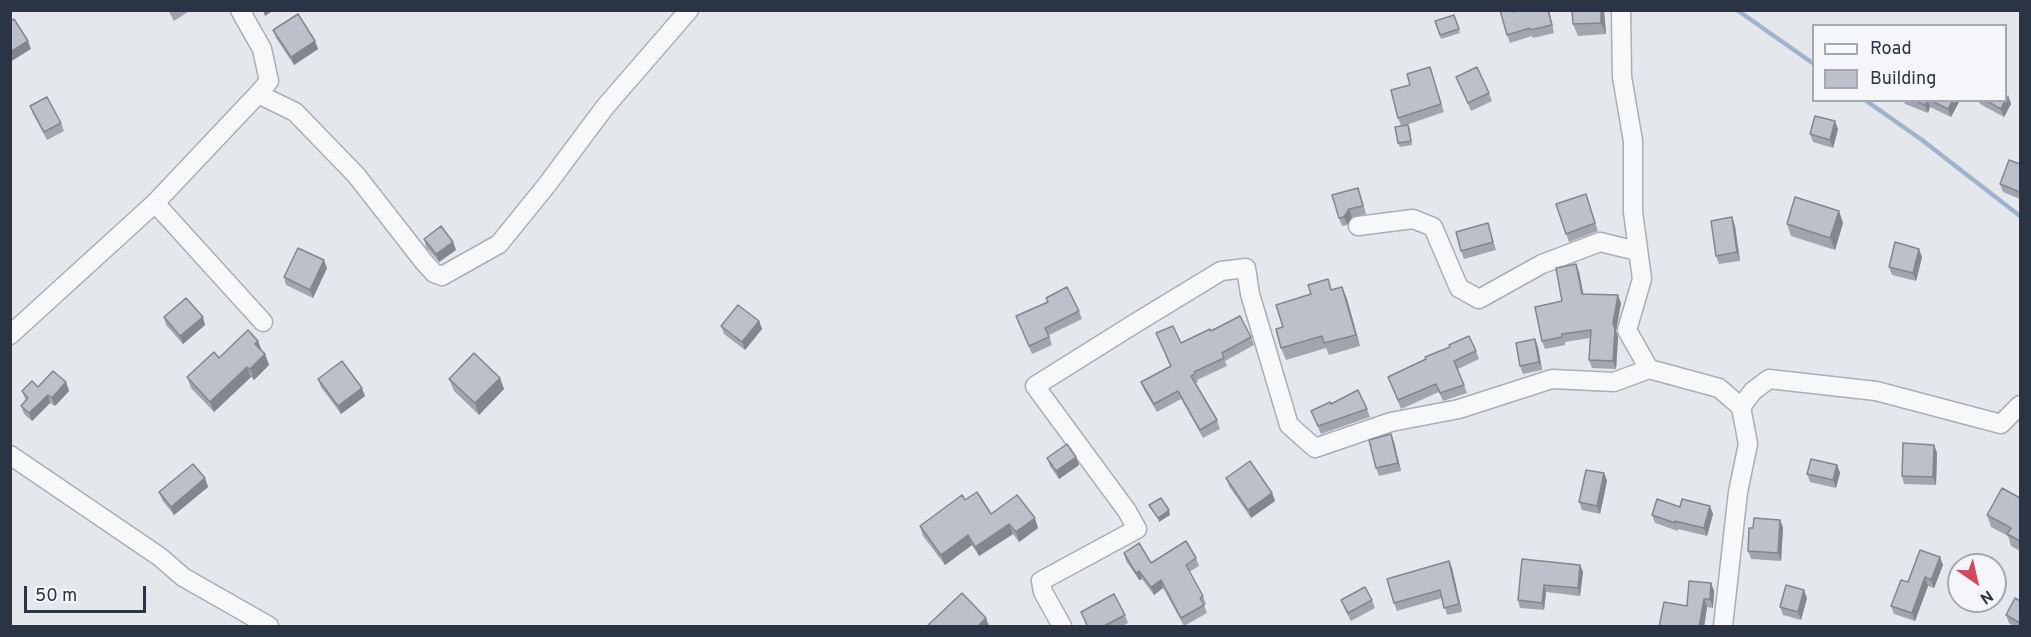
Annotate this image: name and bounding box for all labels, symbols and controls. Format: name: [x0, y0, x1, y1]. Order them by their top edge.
legend: [1812, 24, 2007, 102]
text: Road: [1870, 38, 1912, 61]
text: Building: [1870, 68, 1936, 91]
north arrow: [1947, 553, 2007, 613]
scale bar: [27, 574, 148, 612]
text: 50 m: [35, 585, 77, 608]
text: N: [1976, 585, 1996, 608]

